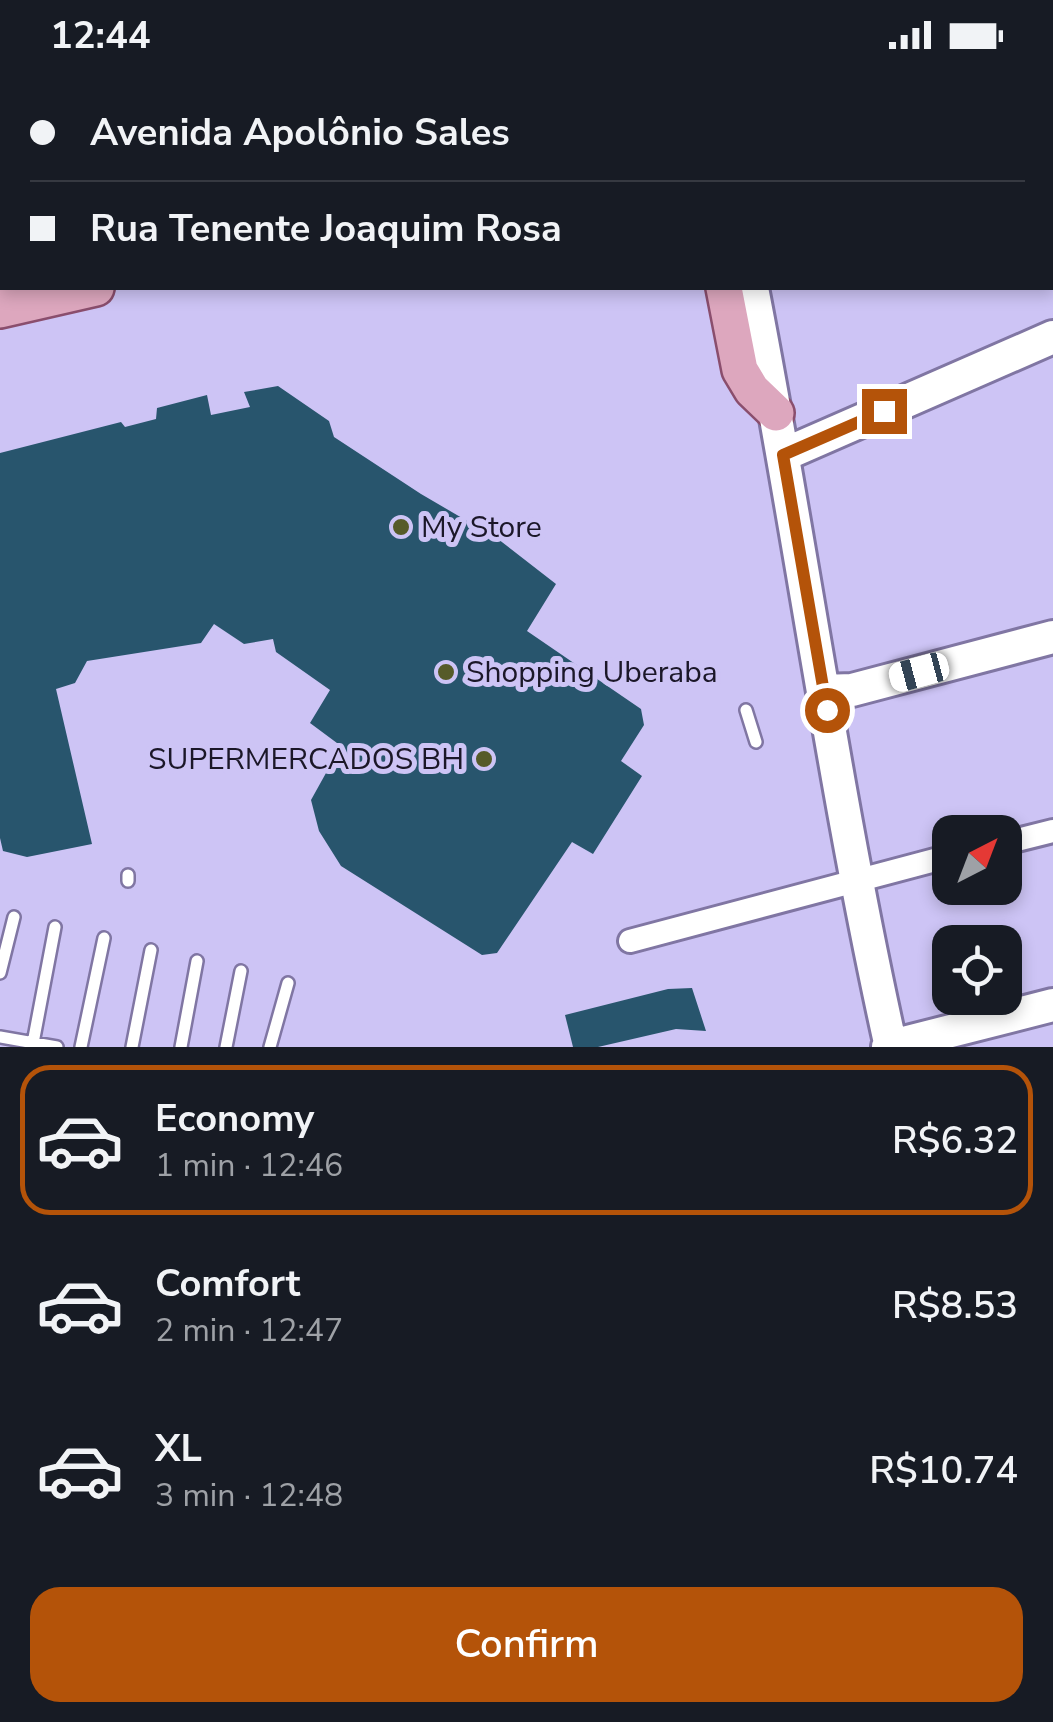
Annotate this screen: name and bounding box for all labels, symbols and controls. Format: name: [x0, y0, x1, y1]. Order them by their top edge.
text: 12:44: [50, 10, 151, 61]
text: Avenida Apolônio Sales: [90, 107, 510, 158]
text: Rua Tenente Joaquim Rosa: [90, 203, 562, 254]
route end: [862, 389, 907, 434]
place label: My Store: [421, 507, 542, 548]
marker: My Store: [390, 516, 412, 538]
car: [886, 650, 952, 694]
place label: Shopping Uberaba: [466, 652, 718, 693]
marker: Shopping Uberaba: [435, 661, 457, 683]
route start: [805, 688, 850, 733]
place label: SUPERMERCADOS BH: [148, 739, 464, 780]
marker: SUPERMERCADOS BH: [473, 748, 495, 770]
north arrow: [932, 815, 1022, 905]
map controls: [932, 815, 1022, 1015]
button: locate: [932, 925, 1022, 1015]
text: Economy: [155, 1093, 314, 1144]
icon: car: [35, 1095, 125, 1185]
text: R$6.32: [892, 1115, 1018, 1166]
text: 1 min · 12:46: [155, 1144, 343, 1187]
text: Comfort: [155, 1258, 300, 1309]
icon: car: [35, 1260, 125, 1350]
text: R$8.53: [892, 1280, 1018, 1331]
text: 2 min · 12:47: [155, 1309, 343, 1352]
text: XL: [155, 1423, 202, 1474]
icon: car: [35, 1425, 125, 1515]
text: R$10.74: [869, 1445, 1018, 1496]
text: 3 min · 12:48: [155, 1474, 343, 1517]
button: Confirm: [30, 1587, 1023, 1702]

